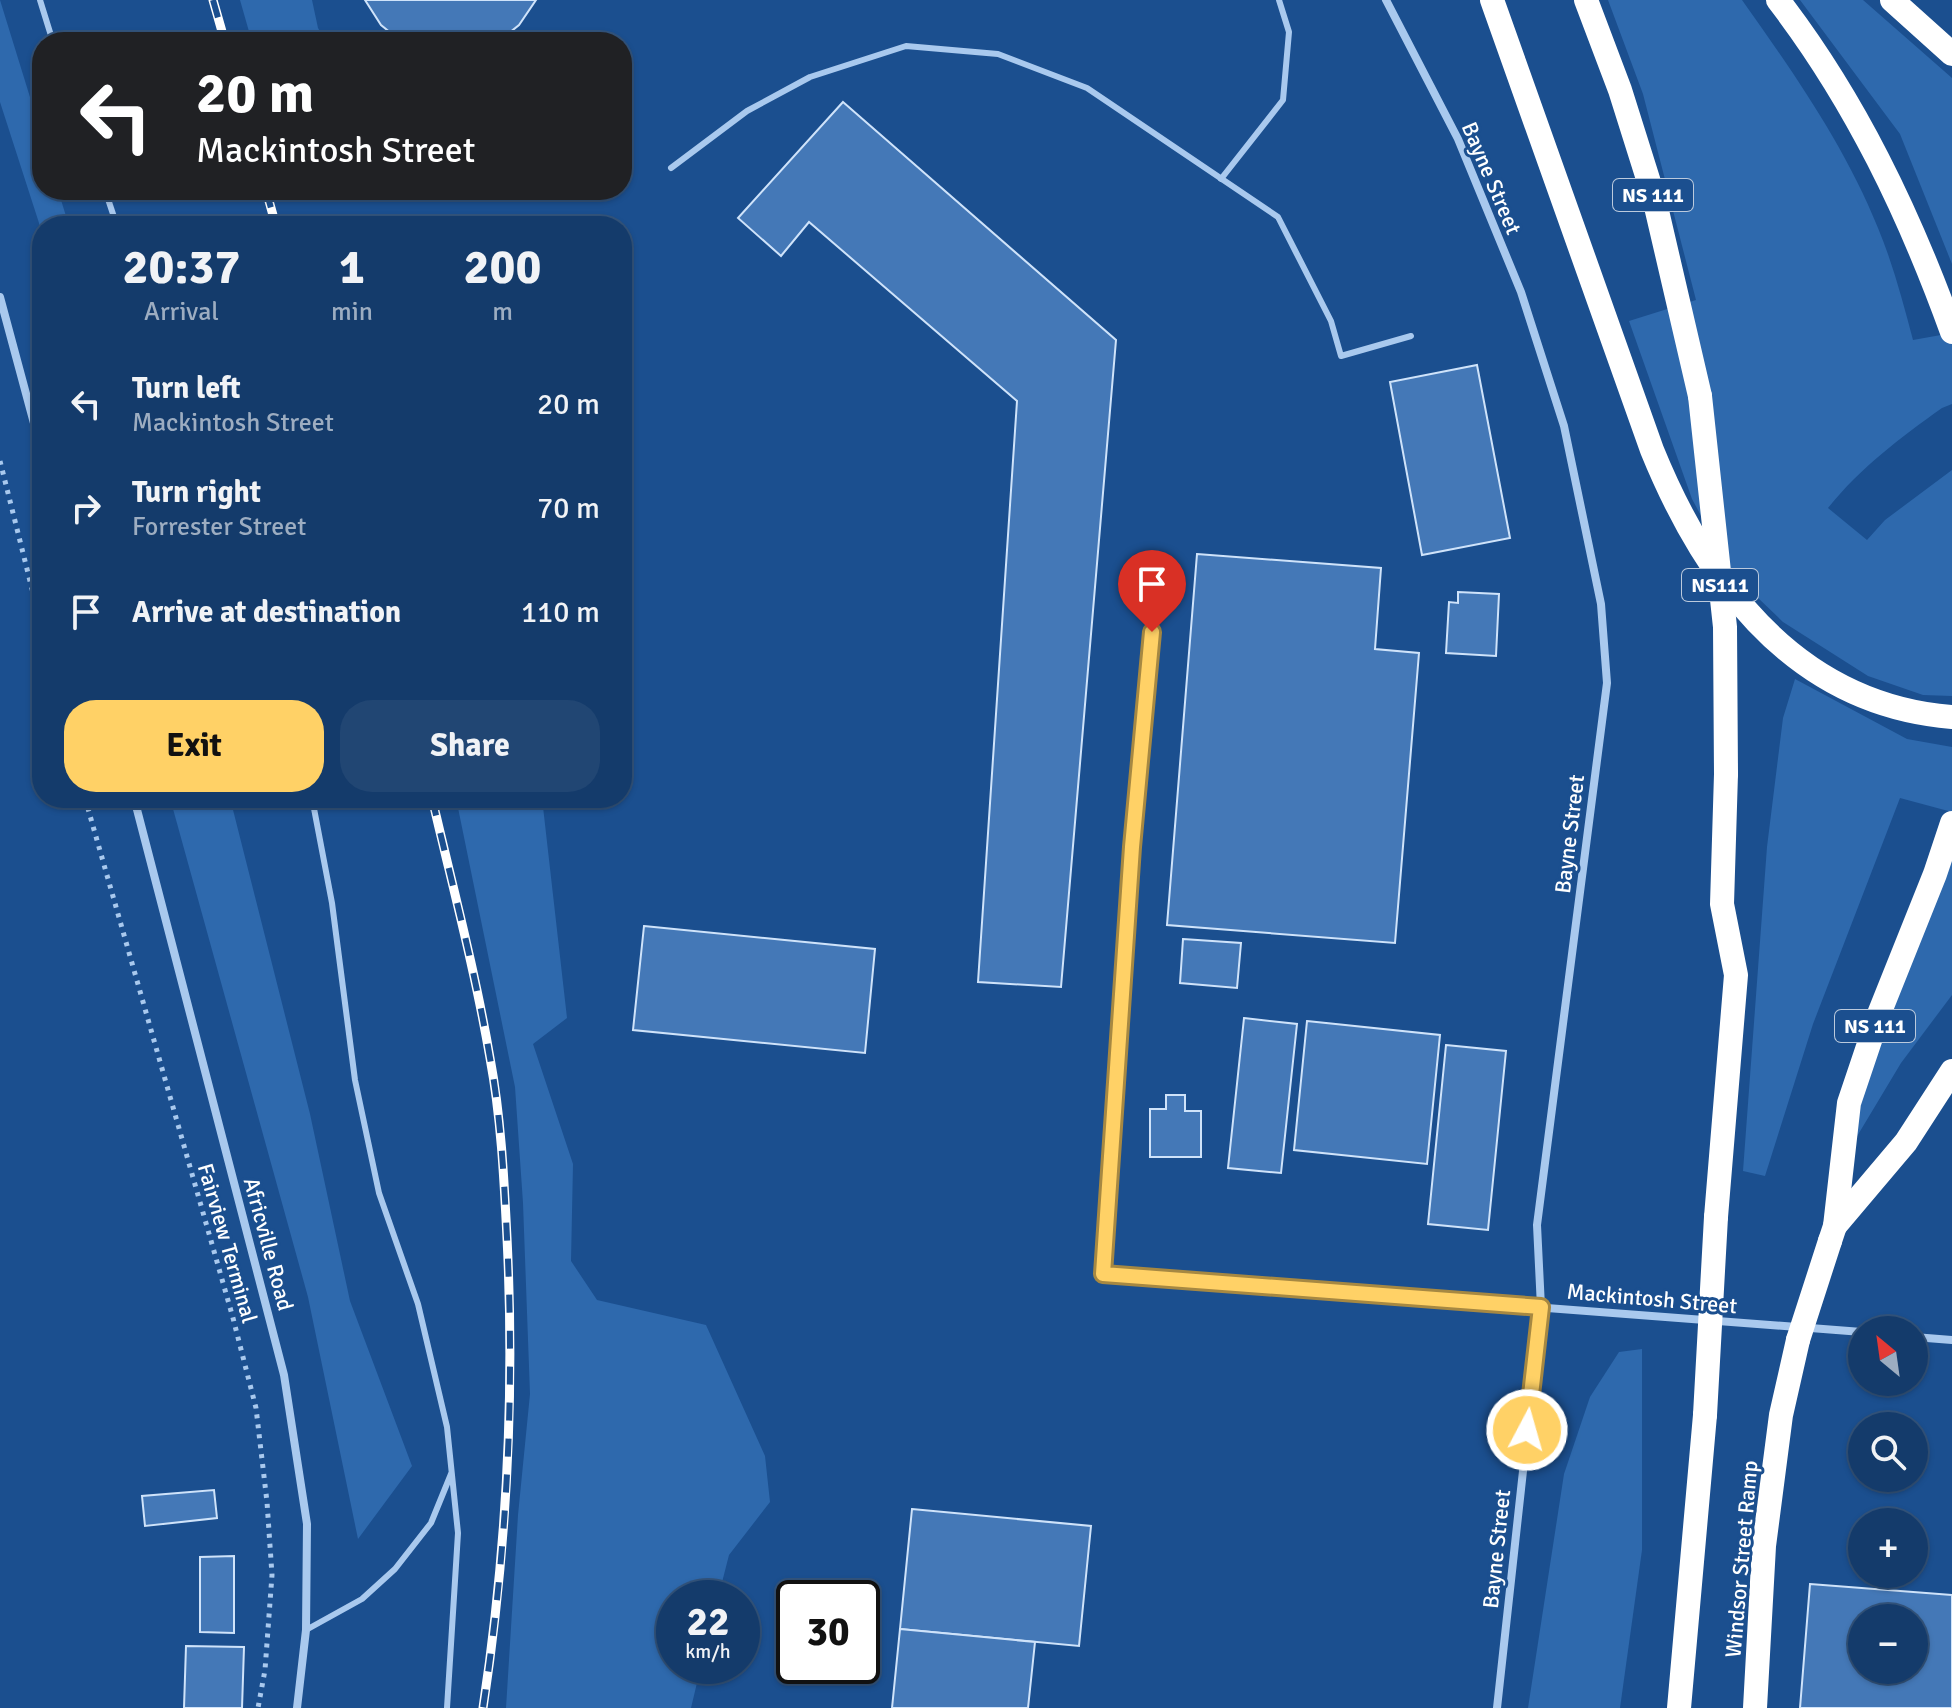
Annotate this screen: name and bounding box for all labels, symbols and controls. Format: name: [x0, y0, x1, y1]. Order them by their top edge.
text: 20 m: [196, 59, 314, 128]
icon: left: [64, 64, 168, 168]
street label: Bayne Street: [1456, 118, 1527, 239]
text: Mackintosh Street: [196, 128, 475, 173]
road number: NS 111: [1613, 179, 1693, 211]
text: 20:37: [123, 238, 240, 297]
text: 1: [339, 238, 365, 297]
text: 200: [464, 238, 541, 297]
text: Arrival: [144, 296, 219, 328]
text: min: [331, 296, 373, 328]
text: m: [492, 296, 513, 328]
text: Turn left: [132, 370, 241, 407]
icon: left: [64, 382, 108, 426]
text: 20 m: [537, 386, 600, 423]
text: Mackintosh Street: [132, 407, 334, 439]
text: Turn right: [132, 474, 261, 511]
icon: right: [64, 486, 108, 530]
text: 70 m: [537, 490, 600, 527]
text: Forrester Street: [132, 511, 306, 543]
pin: [1118, 550, 1186, 632]
icon: arrive: [1130, 562, 1174, 606]
road number: NS111: [1682, 569, 1758, 601]
icon: arrive: [64, 590, 108, 634]
text: Arrive at destination: [132, 594, 401, 631]
text: 110 m: [521, 594, 600, 631]
button: Exit: [64, 700, 324, 792]
button: Share: [340, 700, 600, 792]
street label: Bayne Street: [1549, 773, 1590, 895]
road number: NS 111: [1835, 1010, 1915, 1042]
street label: Fairview Terminal: [192, 1160, 263, 1326]
street label: Africville Road: [238, 1175, 299, 1314]
street label: Mackintosh Street: [1566, 1278, 1738, 1319]
north arrow: [1848, 1316, 1928, 1396]
map controls: [1848, 1316, 1928, 1684]
position arrow: [1485, 1388, 1569, 1472]
button: search: [1848, 1412, 1928, 1492]
street label: Windsor Street Ramp: [1719, 1459, 1764, 1659]
street label: Bayne Street: [1477, 1488, 1516, 1610]
button: +: [1848, 1508, 1928, 1588]
speed limit sign: 30: [776, 1580, 880, 1684]
text: 22: [686, 1597, 730, 1647]
button: −: [1848, 1604, 1928, 1684]
text: km/h: [685, 1639, 731, 1664]

